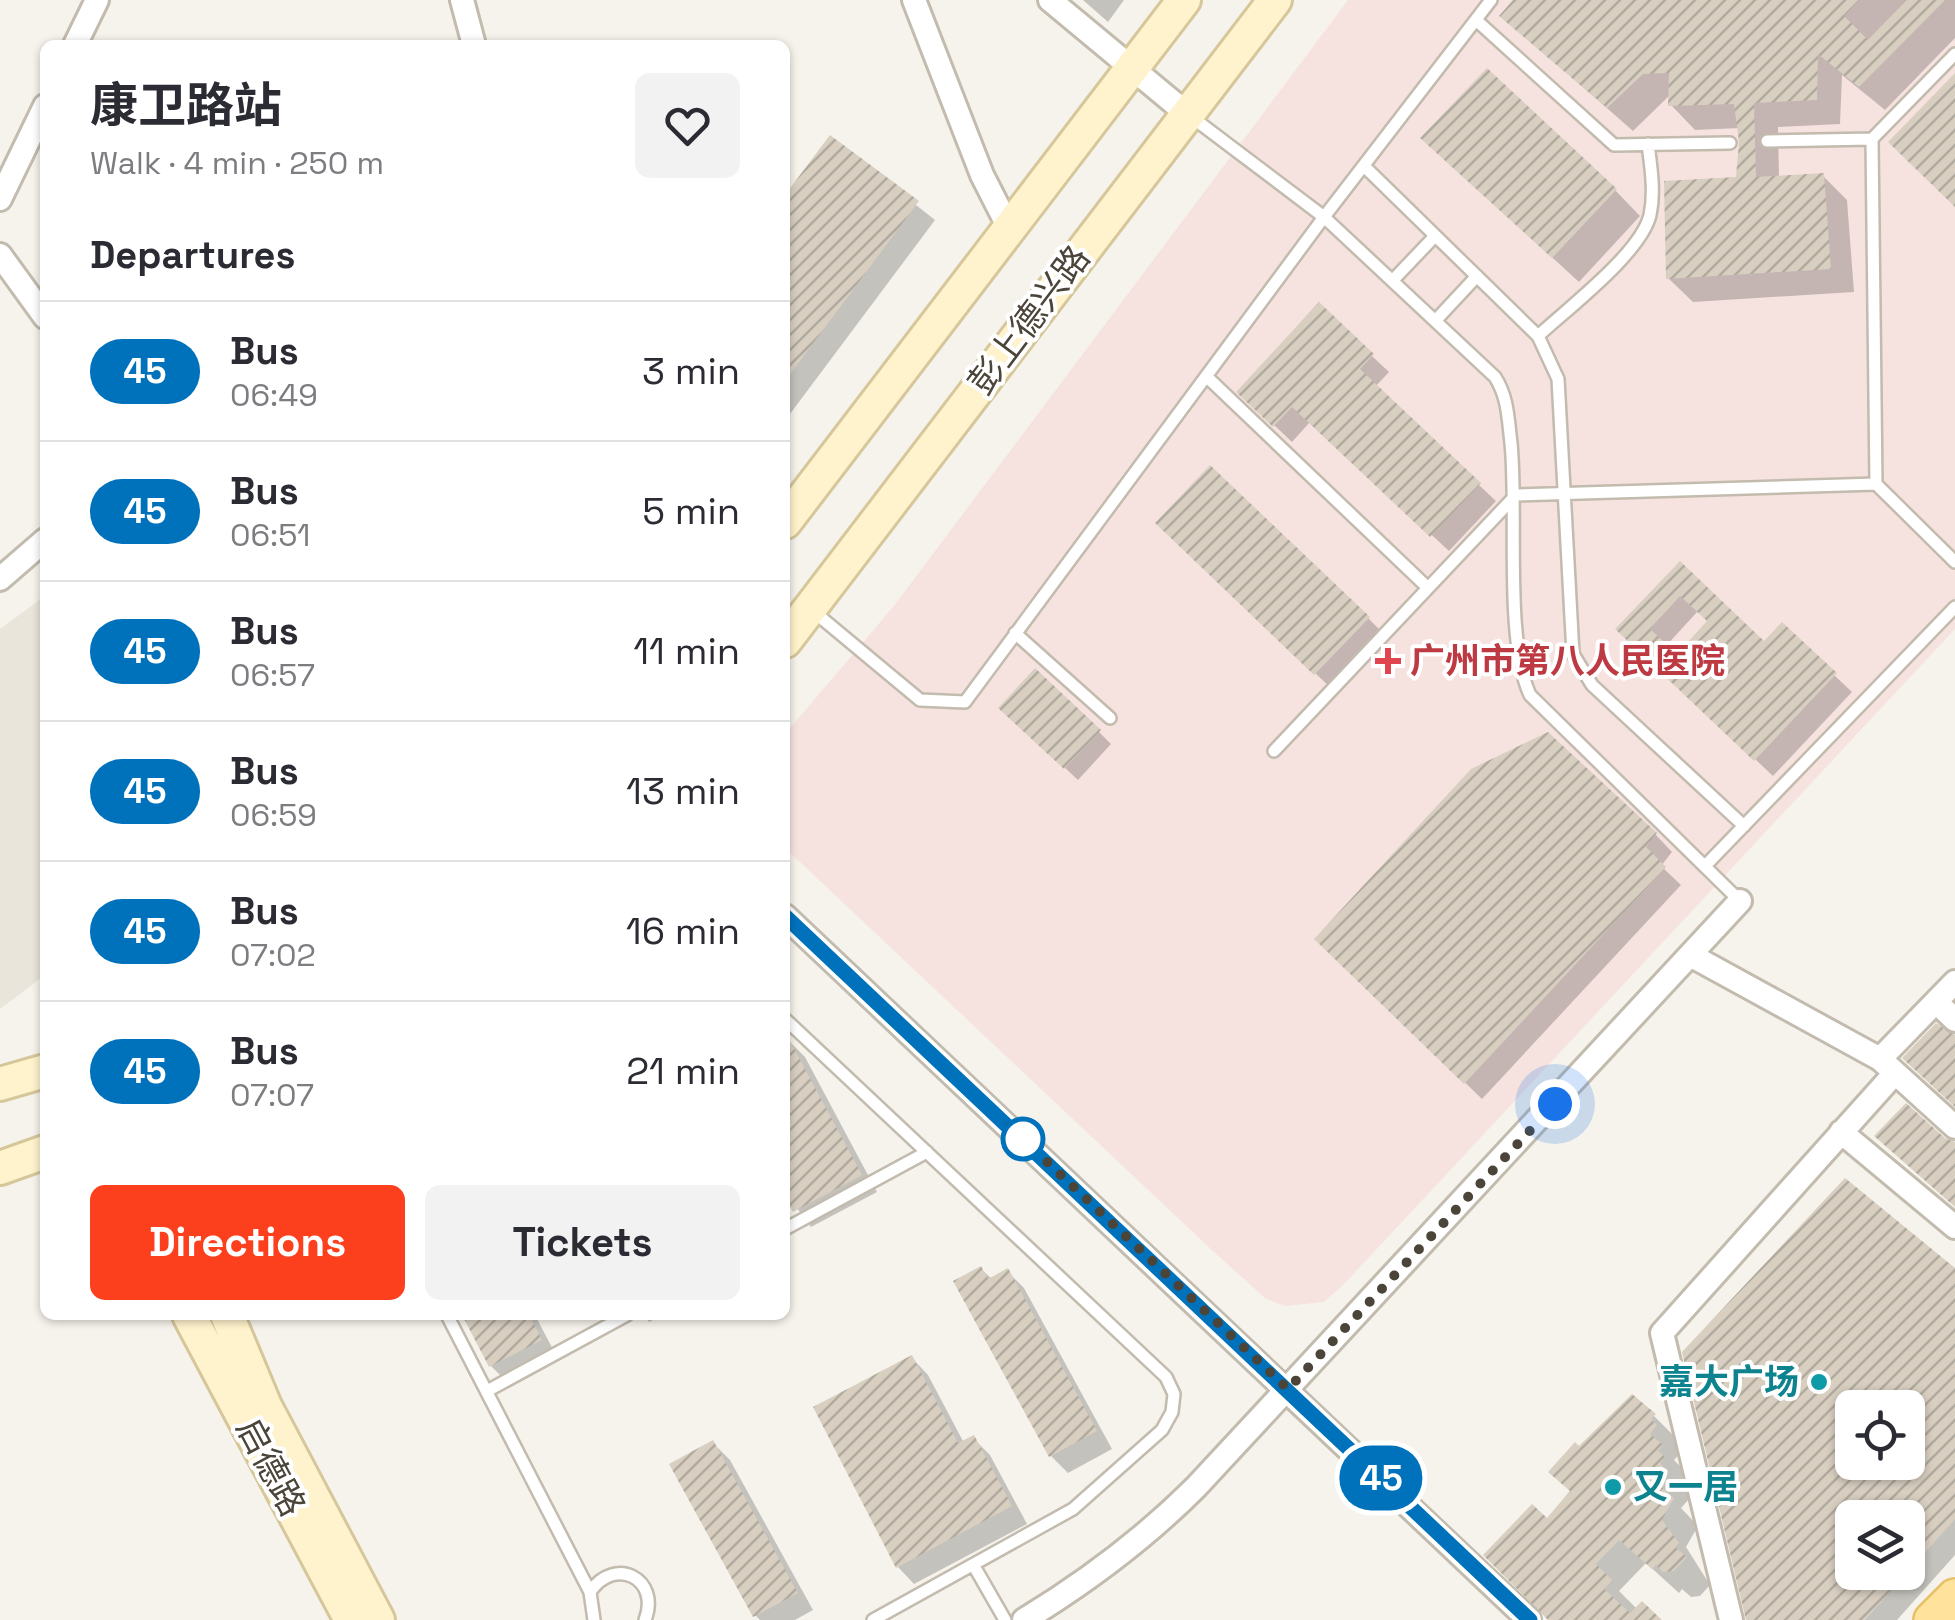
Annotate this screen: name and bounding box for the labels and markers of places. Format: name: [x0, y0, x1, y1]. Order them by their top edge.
place label: 广州市第八人民医院: [1410, 639, 1725, 683]
marker: 广州市第八人民医院: [1375, 648, 1401, 674]
unlabelled marker: [1002, 1118, 1044, 1160]
place label: 嘉大广场: [1659, 1360, 1799, 1404]
marker: 嘉大广场: [1808, 1371, 1830, 1393]
place label: 又一居: [1633, 1465, 1738, 1509]
marker: 又一居: [1602, 1476, 1624, 1498]

